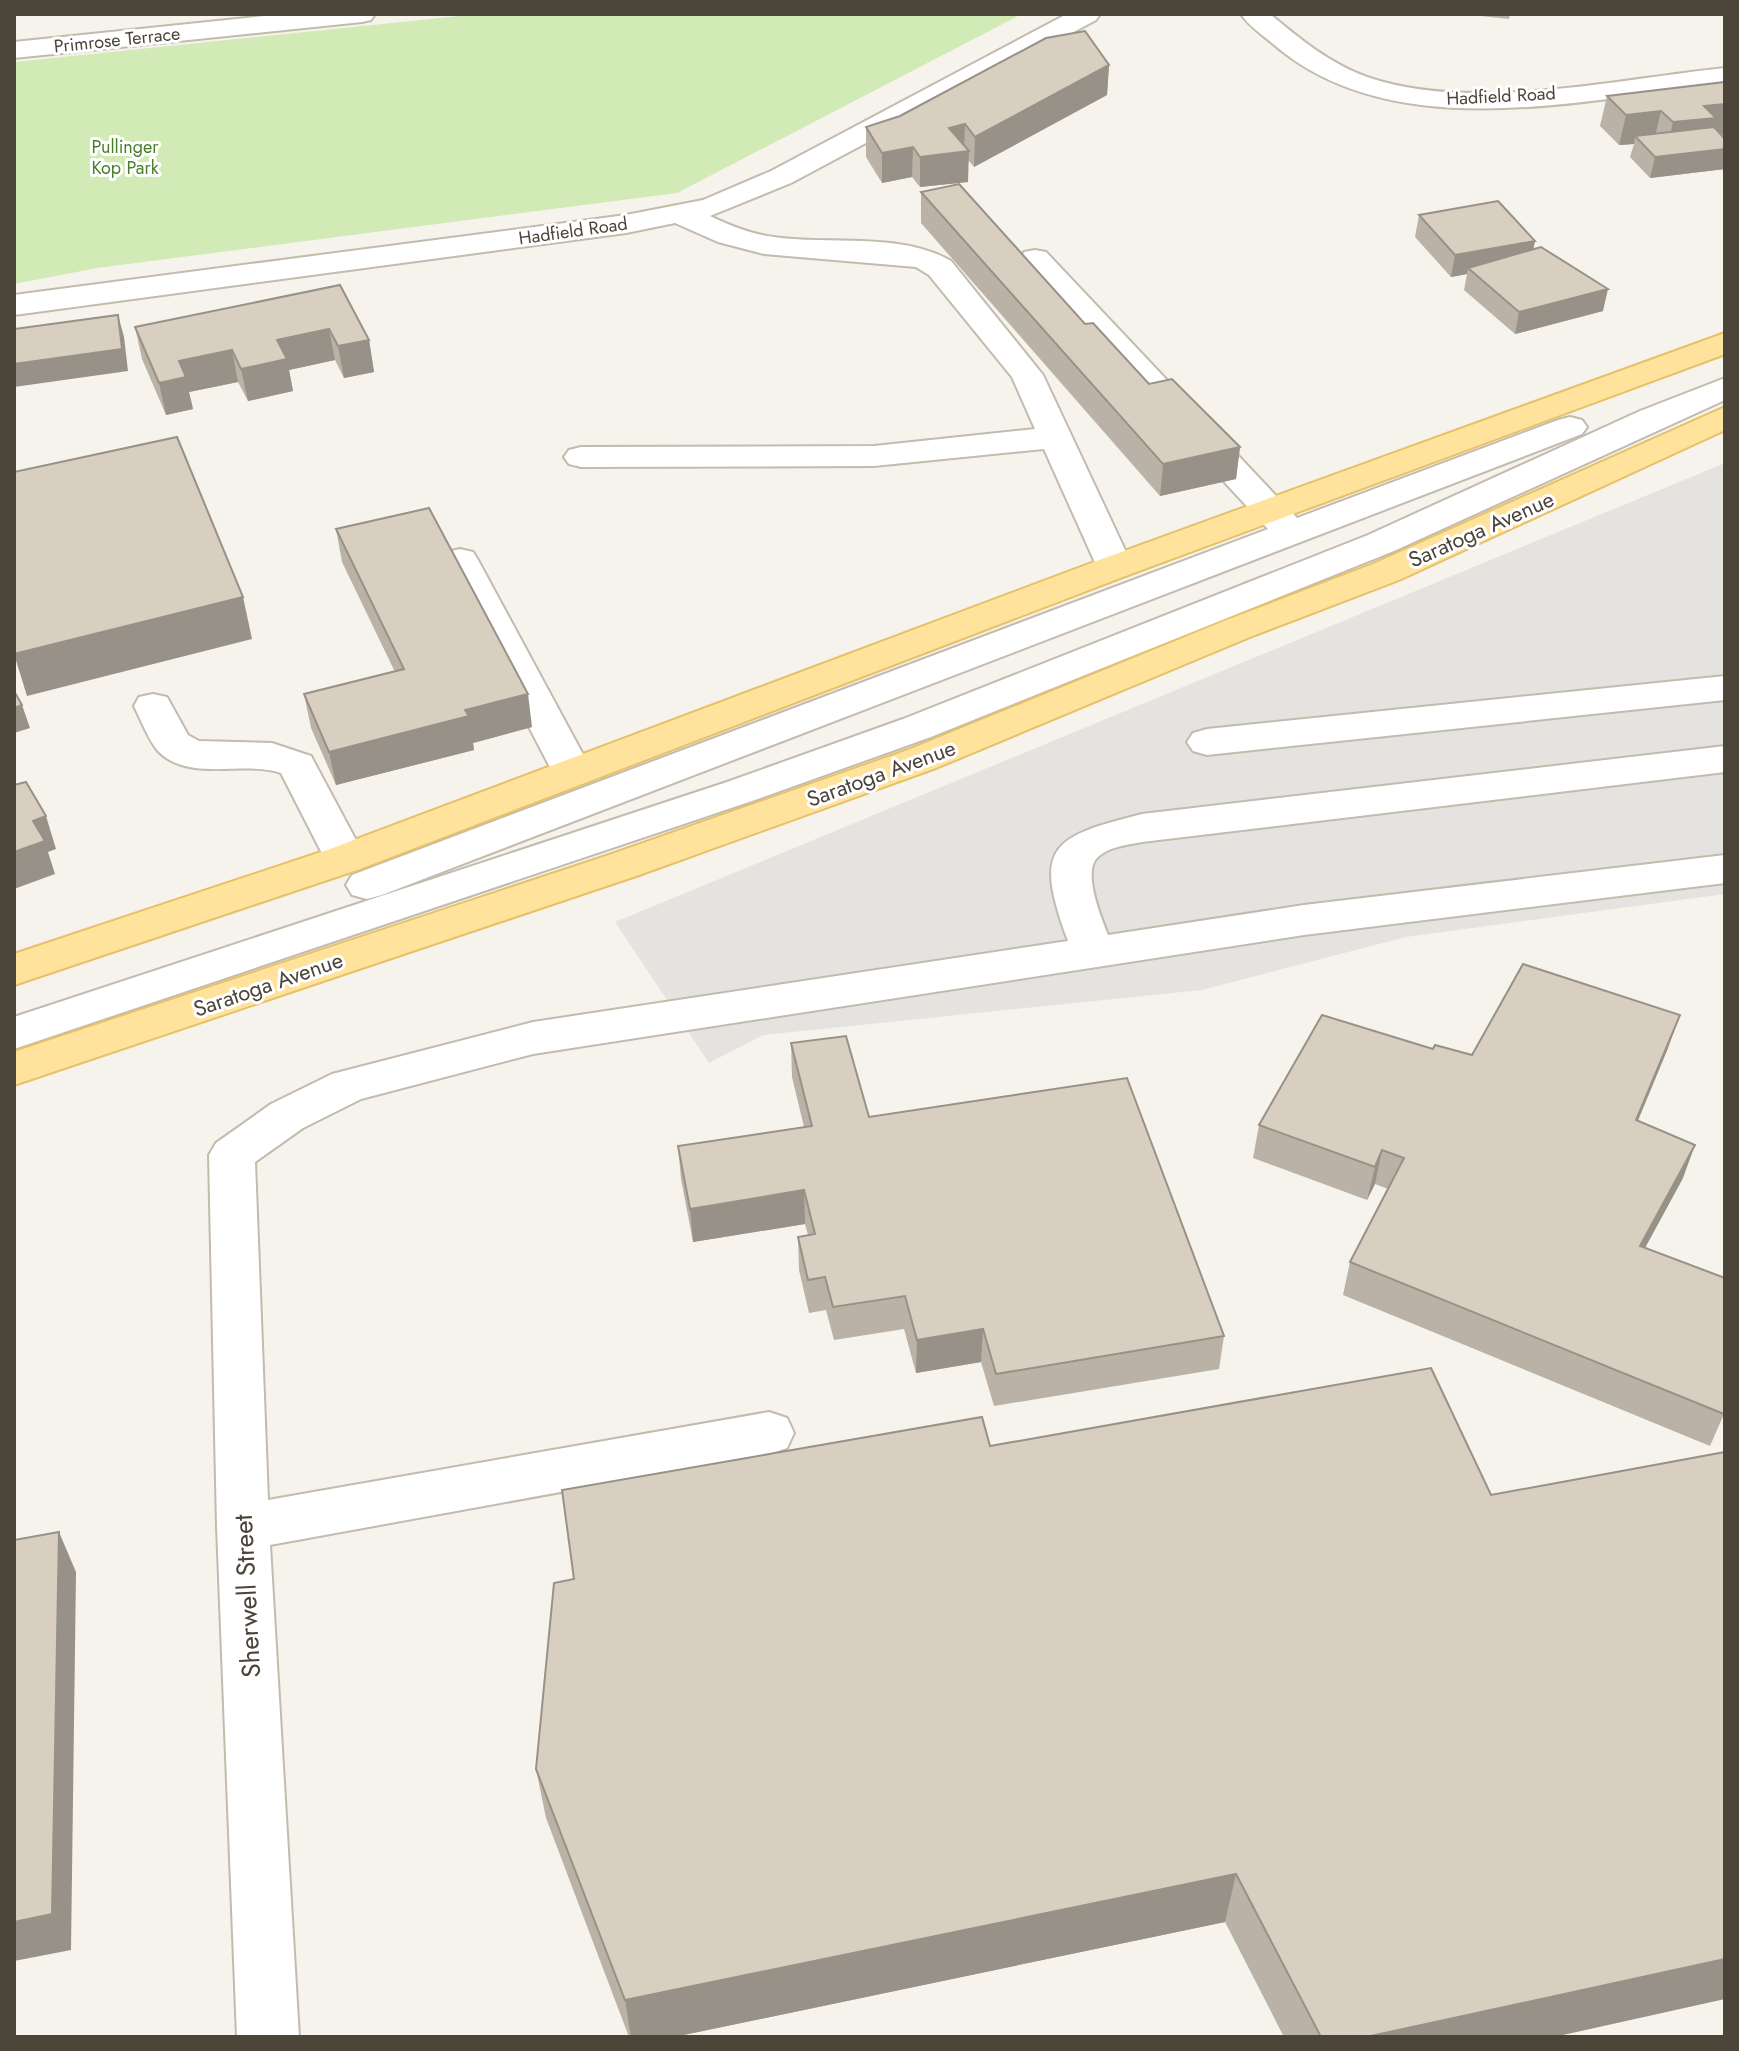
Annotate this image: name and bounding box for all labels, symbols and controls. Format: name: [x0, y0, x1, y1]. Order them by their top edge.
street label: Primrose Terrace: [53, 20, 181, 60]
street label: Hadfield Road: [1446, 80, 1556, 112]
park label: Pullinger Kop Park: [91, 134, 159, 181]
street label: Hadfield Road: [517, 211, 629, 251]
street label: Saratoga Avenue: [1403, 483, 1559, 575]
street label: Saratoga Avenue: [802, 731, 960, 815]
street label: Saratoga Avenue: [189, 943, 347, 1025]
street label: Sherwell Street: [224, 1513, 270, 1679]

